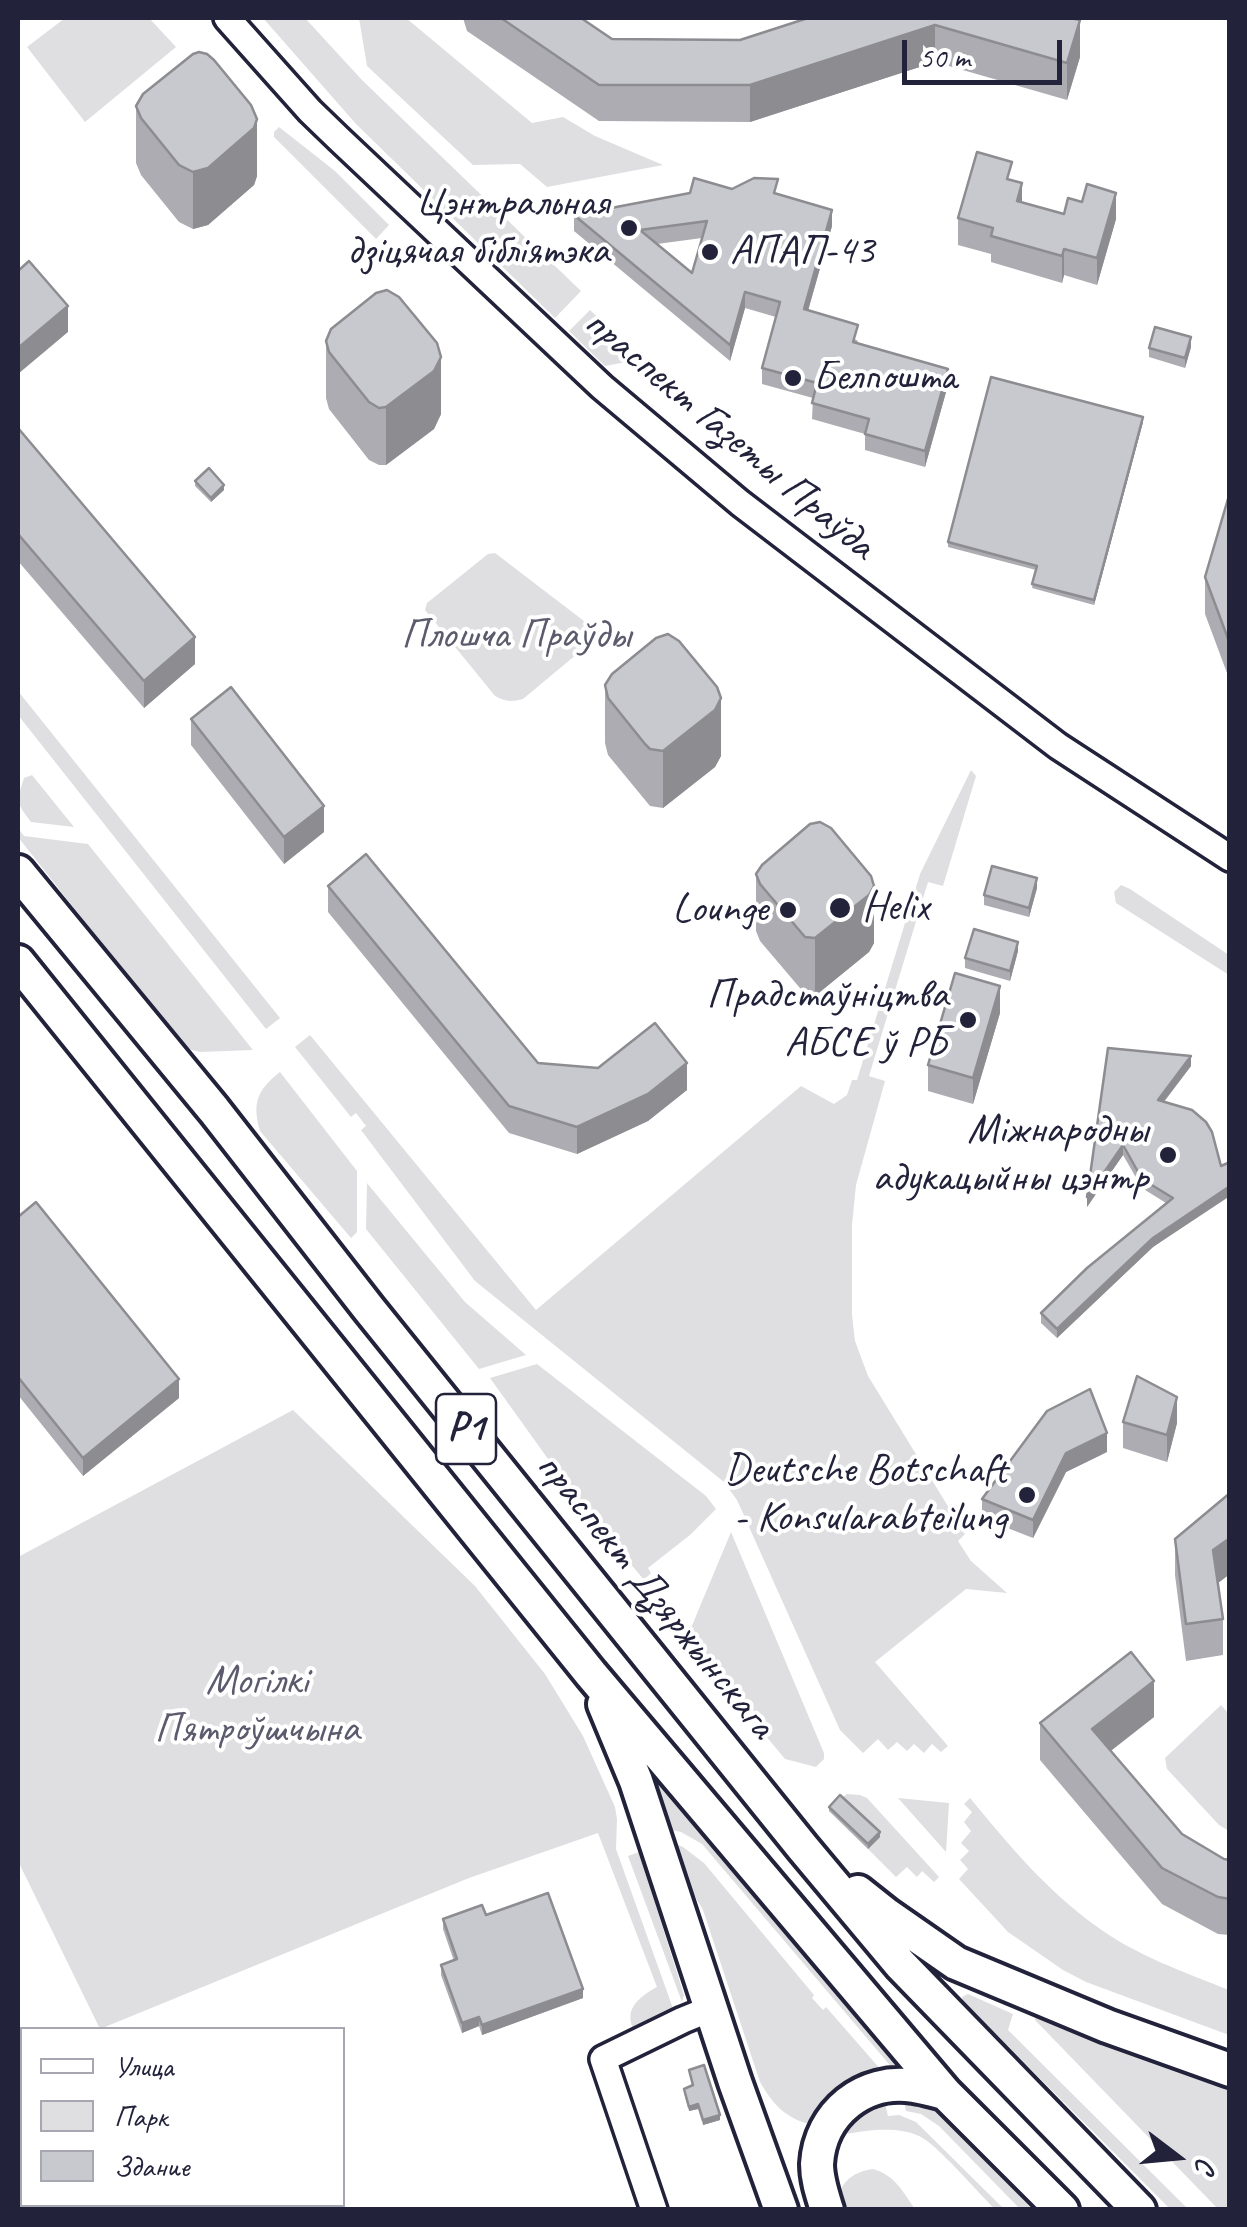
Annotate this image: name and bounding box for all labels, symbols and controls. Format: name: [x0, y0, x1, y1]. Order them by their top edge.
scale bar: [907, 20, 1067, 82]
text: 50 m: [919, 38, 970, 76]
place label: Цэнтральная дзіцячая бібліятэка: [347, 179, 609, 278]
marker: Цэнтральная дзіцячая бібліятэка: [618, 217, 640, 239]
place label: АПАП-43: [730, 227, 874, 277]
marker: АПАП-43: [699, 241, 721, 263]
street label: праспект Газеты Праўда: [573, 298, 885, 572]
place label: Белпошта: [813, 353, 956, 403]
marker: Белпошта: [782, 367, 804, 389]
park label: Плошча Праўды: [401, 611, 631, 661]
place label: Helix: [862, 883, 929, 933]
place label: Lounge: [672, 885, 768, 935]
marker: Helix: [827, 895, 853, 921]
marker: Lounge: [777, 899, 799, 921]
place label: Прадстаўніцтва АБСЕ ў РБ: [707, 971, 948, 1070]
marker: Прадстаўніцтва АБСЕ ў РБ: [957, 1009, 979, 1031]
place label: Міжнародны адукацыйны цэнтр: [873, 1106, 1148, 1204]
marker: Міжнародны адукацыйны цэнтр: [1157, 1144, 1179, 1166]
road number: Р1: [436, 1394, 496, 1464]
street label: праспект Дзяржынскага: [524, 1443, 786, 1749]
place label: Deutsche Botschaft - Konsularabteilung: [725, 1446, 1007, 1544]
marker: Deutsche Botschaft - Konsularabteilung: [1016, 1484, 1038, 1506]
park label: Могілкі Пятроўшчына: [155, 1657, 359, 1755]
legend: [20, 2027, 345, 2207]
text: Улица: [114, 2047, 173, 2085]
text: Парк: [114, 2097, 168, 2135]
north arrow: [1127, 2107, 1227, 2207]
text: Здание: [114, 2147, 189, 2185]
text: С: [1188, 2154, 1225, 2177]

